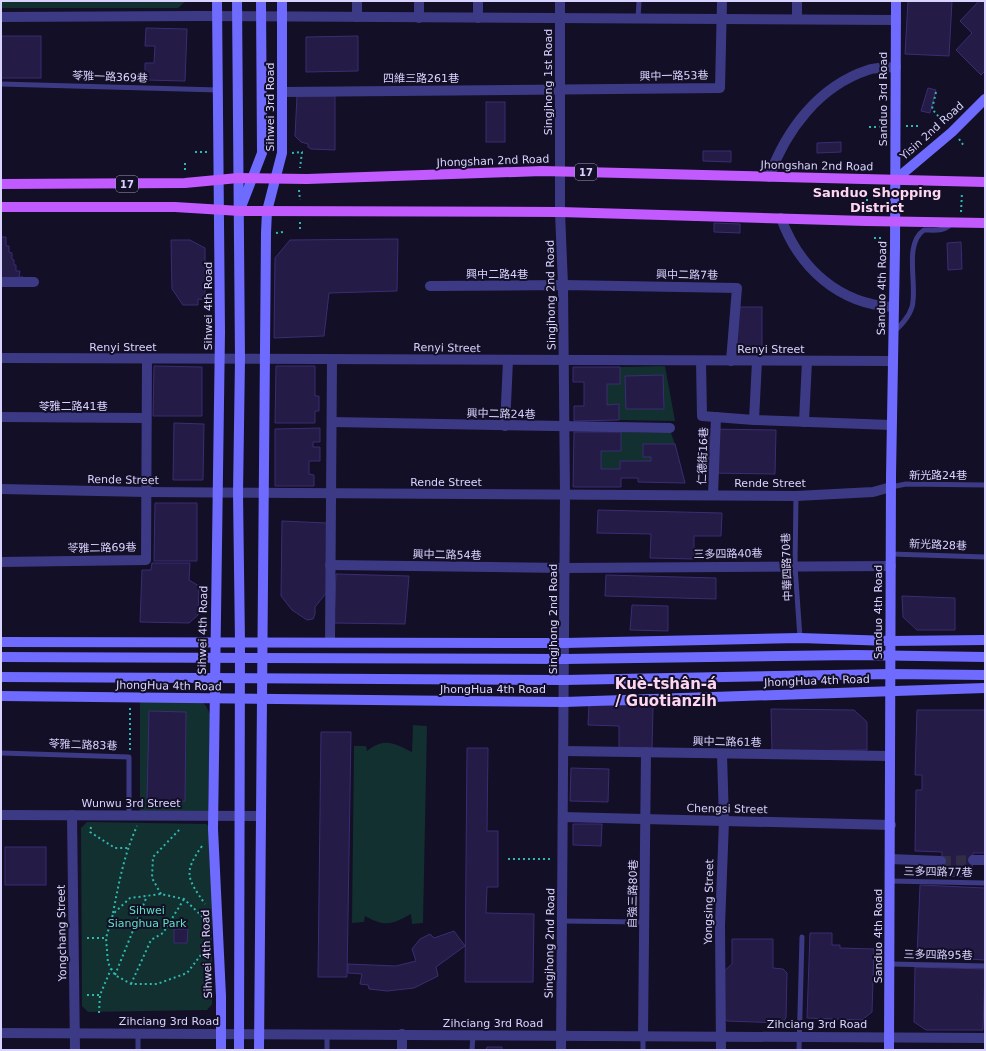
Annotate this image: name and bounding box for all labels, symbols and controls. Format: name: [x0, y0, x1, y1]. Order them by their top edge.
street label: Singjhong 1st Road: [542, 29, 555, 135]
street label: Sanduo 3rd Road: [877, 52, 890, 146]
street label: Sihwei 3rd Road: [264, 63, 277, 151]
street label: 苓雅一路369巷: [72, 69, 148, 85]
street label: 興中一路53巷: [639, 69, 709, 83]
street label: 四維三路261巷: [383, 72, 459, 85]
street label: Yisin 2nd Road: [897, 99, 966, 164]
street label: Jhongshan 2nd Road: [435, 153, 550, 170]
street label: Jhongshan 2nd Road: [759, 158, 874, 173]
road number: 17: [575, 164, 597, 180]
road number: 17: [116, 176, 138, 192]
district label: Sanduo Shopping District: [813, 185, 941, 215]
street label: Singjhong 2nd Road: [544, 240, 558, 350]
street label: Sanduo 4th Road: [875, 241, 889, 335]
street label: Sihwei 4th Road: [202, 262, 215, 350]
street label: 興中二路4巷: [466, 268, 528, 281]
street label: 興中二路7巷: [656, 268, 718, 282]
street label: Renyi Street: [89, 341, 157, 354]
street label: Renyi Street: [413, 341, 481, 355]
street label: Renyi Street: [737, 343, 805, 356]
street label: 苓雅二路41巷: [39, 400, 108, 413]
street label: 興中二路24巷: [466, 407, 536, 421]
street label: 仁德街16巷: [695, 427, 711, 485]
street label: 新光路24巷: [909, 469, 967, 482]
street label: Rende Street: [87, 473, 160, 487]
street label: Rende Street: [410, 476, 482, 489]
street label: Rende Street: [734, 477, 806, 490]
street label: 中華四路70巷: [779, 532, 795, 602]
street label: 新光路28巷: [909, 537, 967, 553]
street label: 苓雅二路69巷: [67, 541, 137, 555]
street label: 三多四路40巷: [693, 547, 763, 561]
street label: 興中二路54巷: [412, 548, 482, 562]
street label: Singjhong 2nd Road: [547, 564, 560, 674]
street label: Sanduo 4th Road: [872, 565, 885, 659]
street label: Sihwei 4th Road: [196, 586, 210, 674]
street label: JhongHua 4th Road: [763, 673, 870, 689]
district label: Kuè-tshân-á / Guotianzih: [615, 675, 717, 710]
street label: JhongHua 4th Road: [115, 679, 222, 693]
street label: JhongHua 4th Road: [439, 683, 546, 696]
street label: 興中二路61巷: [692, 735, 762, 749]
street label: 苓雅二路83巷: [48, 737, 118, 753]
street label: Wunwu 3rd Street: [81, 797, 181, 810]
street label: Chengsi Street: [686, 802, 768, 816]
street label: Yongsing Street: [702, 858, 716, 946]
street label: 自強三路80巷: [626, 859, 640, 929]
street label: 三多四路77巷: [903, 865, 973, 879]
street label: Yongchang Street: [55, 884, 69, 982]
street label: Singjhong 2nd Road: [543, 888, 557, 998]
street label: Sanduo 4th Road: [872, 889, 885, 983]
park label: Sihwei Sianghua Park: [108, 904, 187, 930]
street label: Sihwei 4th Road: [199, 909, 215, 999]
street label: 三多四路95巷: [903, 948, 973, 962]
street label: Zihciang 3rd Road: [119, 1015, 219, 1028]
street label: Zihciang 3rd Road: [443, 1017, 543, 1030]
street label: Zihciang 3rd Road: [767, 1018, 867, 1031]

